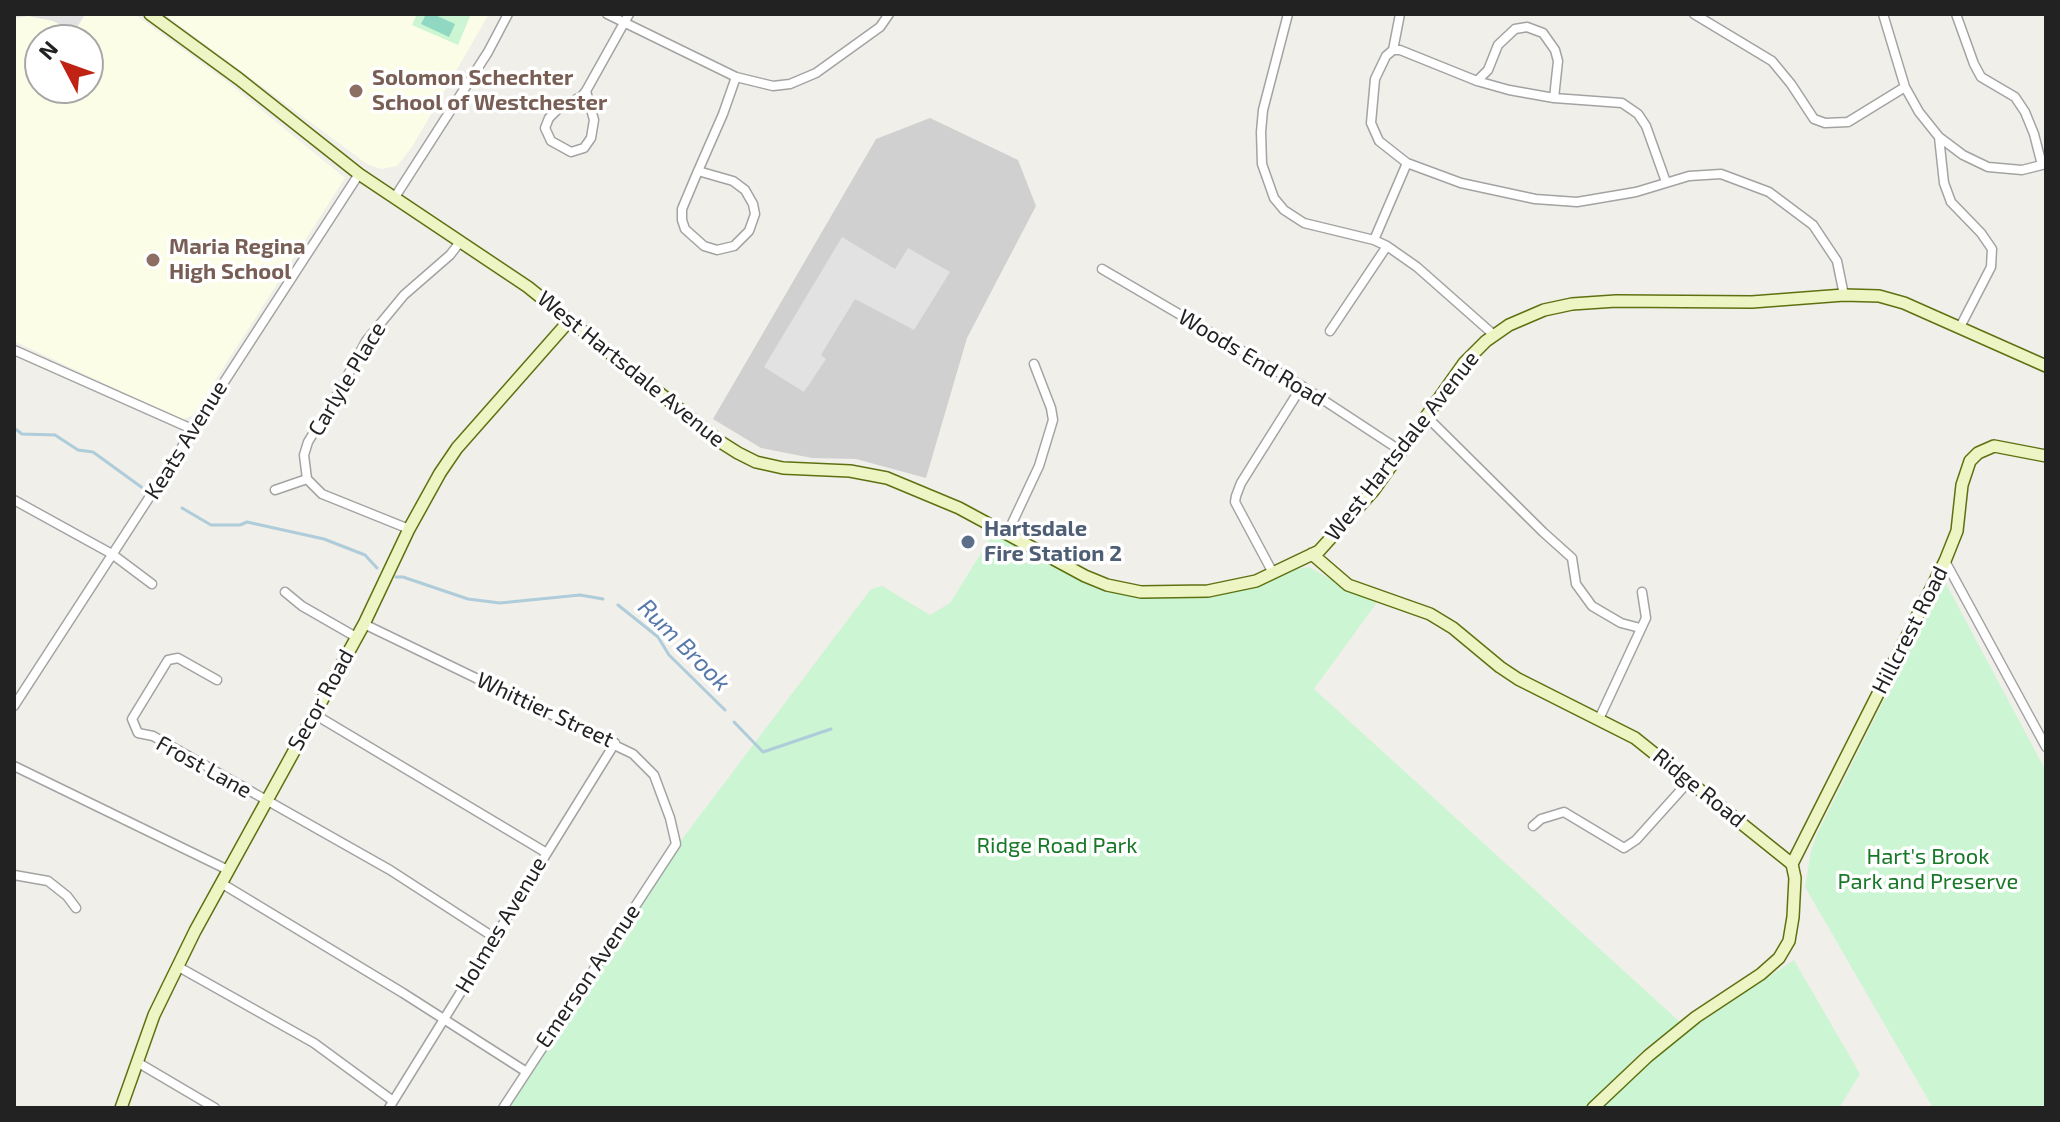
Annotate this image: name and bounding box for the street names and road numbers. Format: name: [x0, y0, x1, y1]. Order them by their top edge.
street label: West Hartsdale Avenue: [532, 285, 730, 453]
street label: Woods End Road: [1173, 304, 1331, 412]
street label: Carlyle Place: [303, 317, 391, 441]
street label: West Hartsdale Avenue: [1320, 346, 1484, 546]
street label: Keats Avenue: [139, 376, 233, 504]
street label: Hillcrest Road: [1867, 562, 1953, 698]
street label: Secor Road: [282, 645, 360, 755]
street label: Whittier Street: [472, 667, 618, 753]
street label: Frost Lane: [152, 730, 256, 804]
street label: Ridge Road: [1647, 743, 1751, 833]
street label: Holmes Avenue: [450, 852, 552, 998]
street label: Emerson Avenue: [530, 899, 646, 1053]

